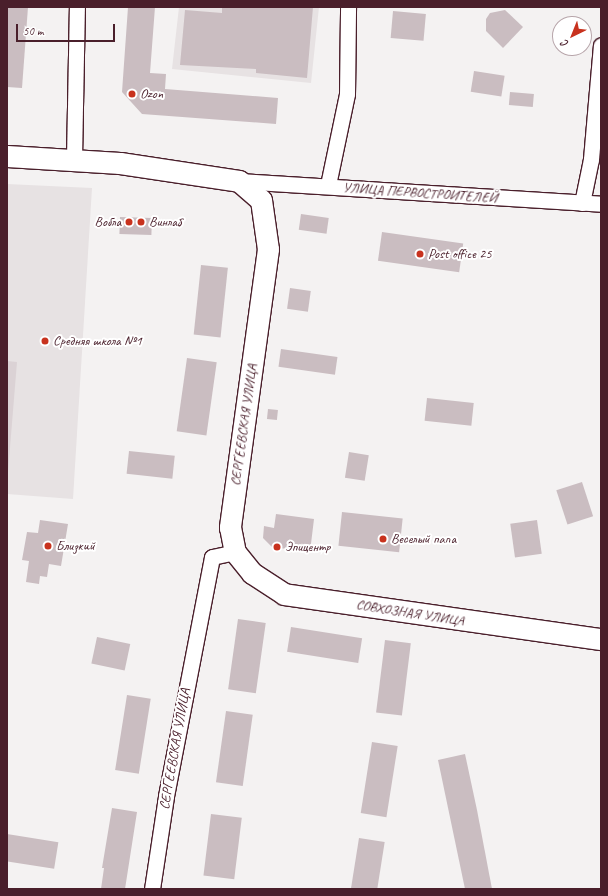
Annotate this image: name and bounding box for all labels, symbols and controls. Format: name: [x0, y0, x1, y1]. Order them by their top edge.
scale bar: [18, 16, 117, 42]
north arrow: [552, 16, 592, 56]
text: 50 m: [23, 23, 43, 39]
text: С: [558, 37, 571, 51]
place label: Ozon: [140, 86, 163, 102]
marker: Ozon: [127, 89, 137, 99]
street label: УЛИЦА ПЕРВОСТРОИТЕЛЕЙ: [342, 179, 498, 207]
place label: Вобла: [95, 214, 121, 230]
place label: Винлаб: [149, 214, 181, 230]
marker: Вобла: [124, 217, 134, 227]
marker: Винлаб: [136, 217, 146, 227]
place label: Post office 25: [428, 246, 491, 262]
marker: Post office 25: [415, 249, 425, 259]
place label: Средняя школа №1: [53, 333, 142, 349]
marker: Средняя школа №1: [40, 336, 50, 346]
street label: СЕРГЕЕВСКАЯ УЛИЦА: [227, 364, 261, 486]
place label: Веселый папа: [391, 531, 456, 547]
marker: Веселый папа: [378, 534, 388, 544]
place label: Близкий: [56, 538, 95, 554]
place label: Эпицентр: [285, 539, 330, 555]
marker: Близкий: [43, 541, 53, 551]
marker: Эпицентр: [272, 542, 282, 552]
street label: СОВХОЗНАЯ УЛИЦА: [355, 596, 465, 630]
street label: СЕРГЕЕВСКАЯ УЛИЦА: [156, 688, 194, 810]

